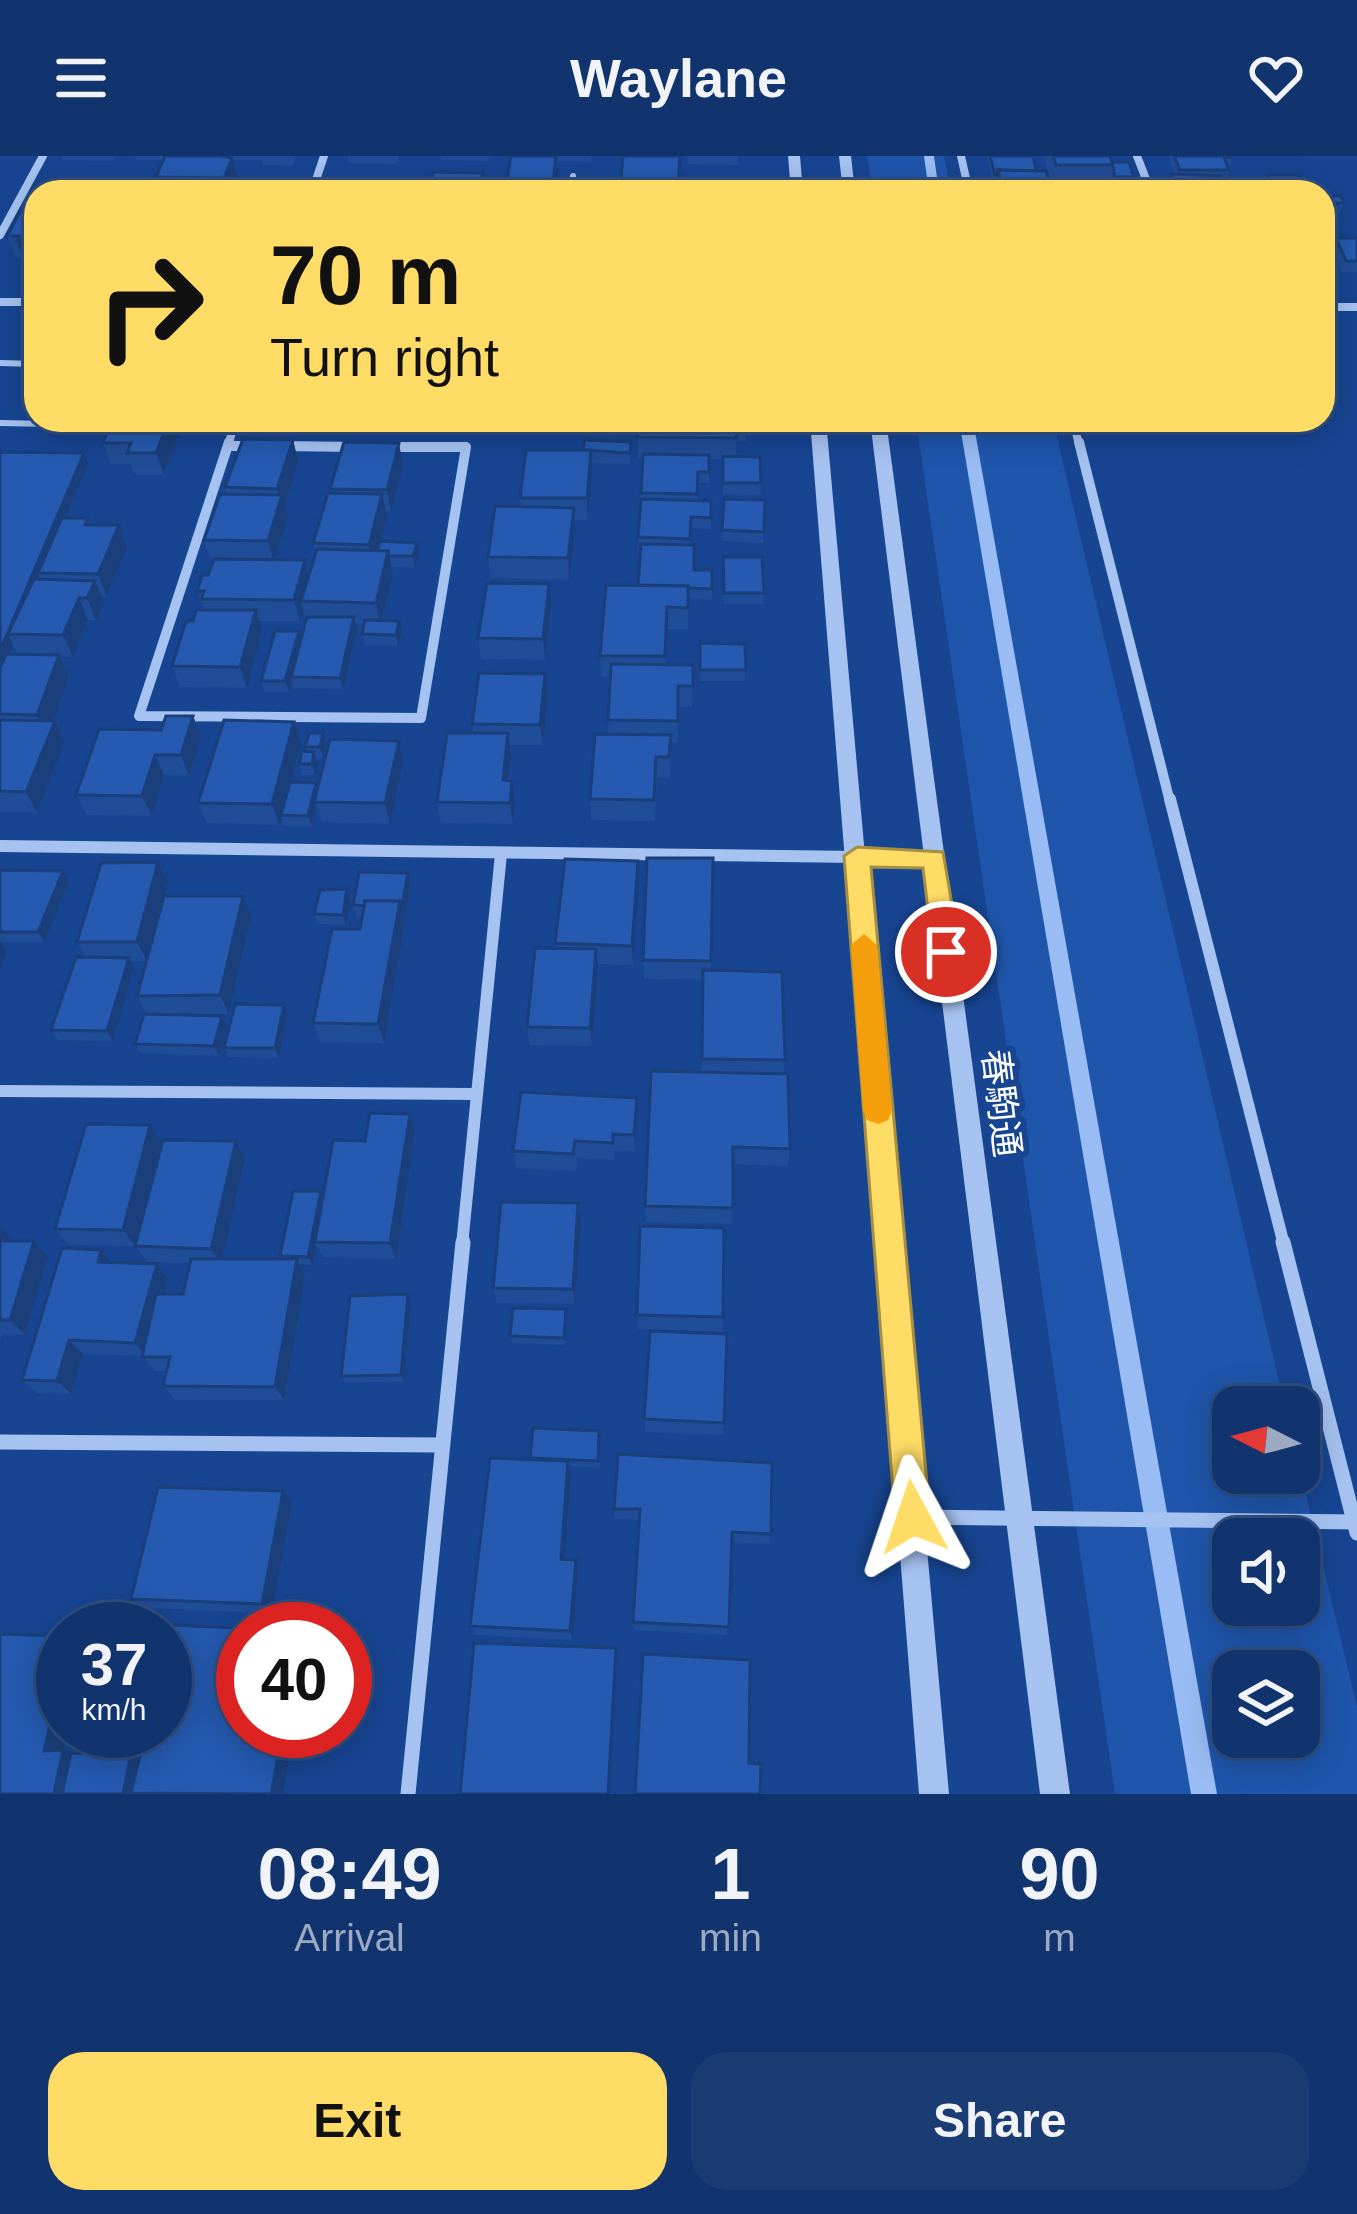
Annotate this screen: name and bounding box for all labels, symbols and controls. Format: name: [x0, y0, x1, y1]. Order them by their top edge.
icon: menu: [48, 45, 114, 111]
icon: heart: [1243, 45, 1309, 111]
text: Waylane: [570, 48, 787, 108]
icon: right: [72, 228, 228, 384]
text: 70 m: [270, 228, 461, 322]
text: Turn right: [270, 327, 499, 387]
pin: [895, 901, 997, 1003]
icon: arrive: [913, 919, 979, 985]
street label: 春駒通: [975, 1047, 1028, 1159]
north arrow: [1212, 1386, 1320, 1494]
map controls: [1212, 1386, 1320, 1758]
position arrow: [850, 1454, 976, 1580]
button: sound: [1212, 1518, 1320, 1626]
speed limit sign: 40: [216, 1602, 372, 1758]
text: 37: [81, 1631, 147, 1698]
button: layers: [1212, 1650, 1320, 1758]
text: km/h: [81, 1693, 147, 1726]
text: 08:49: [257, 1834, 442, 1914]
text: 1: [710, 1834, 751, 1914]
text: 90: [1019, 1834, 1100, 1914]
text: Arrival: [294, 1916, 405, 1959]
text: min: [699, 1916, 762, 1959]
text: m: [1043, 1916, 1076, 1959]
button: Exit: [48, 2052, 667, 2190]
button: Share: [691, 2052, 1309, 2190]

